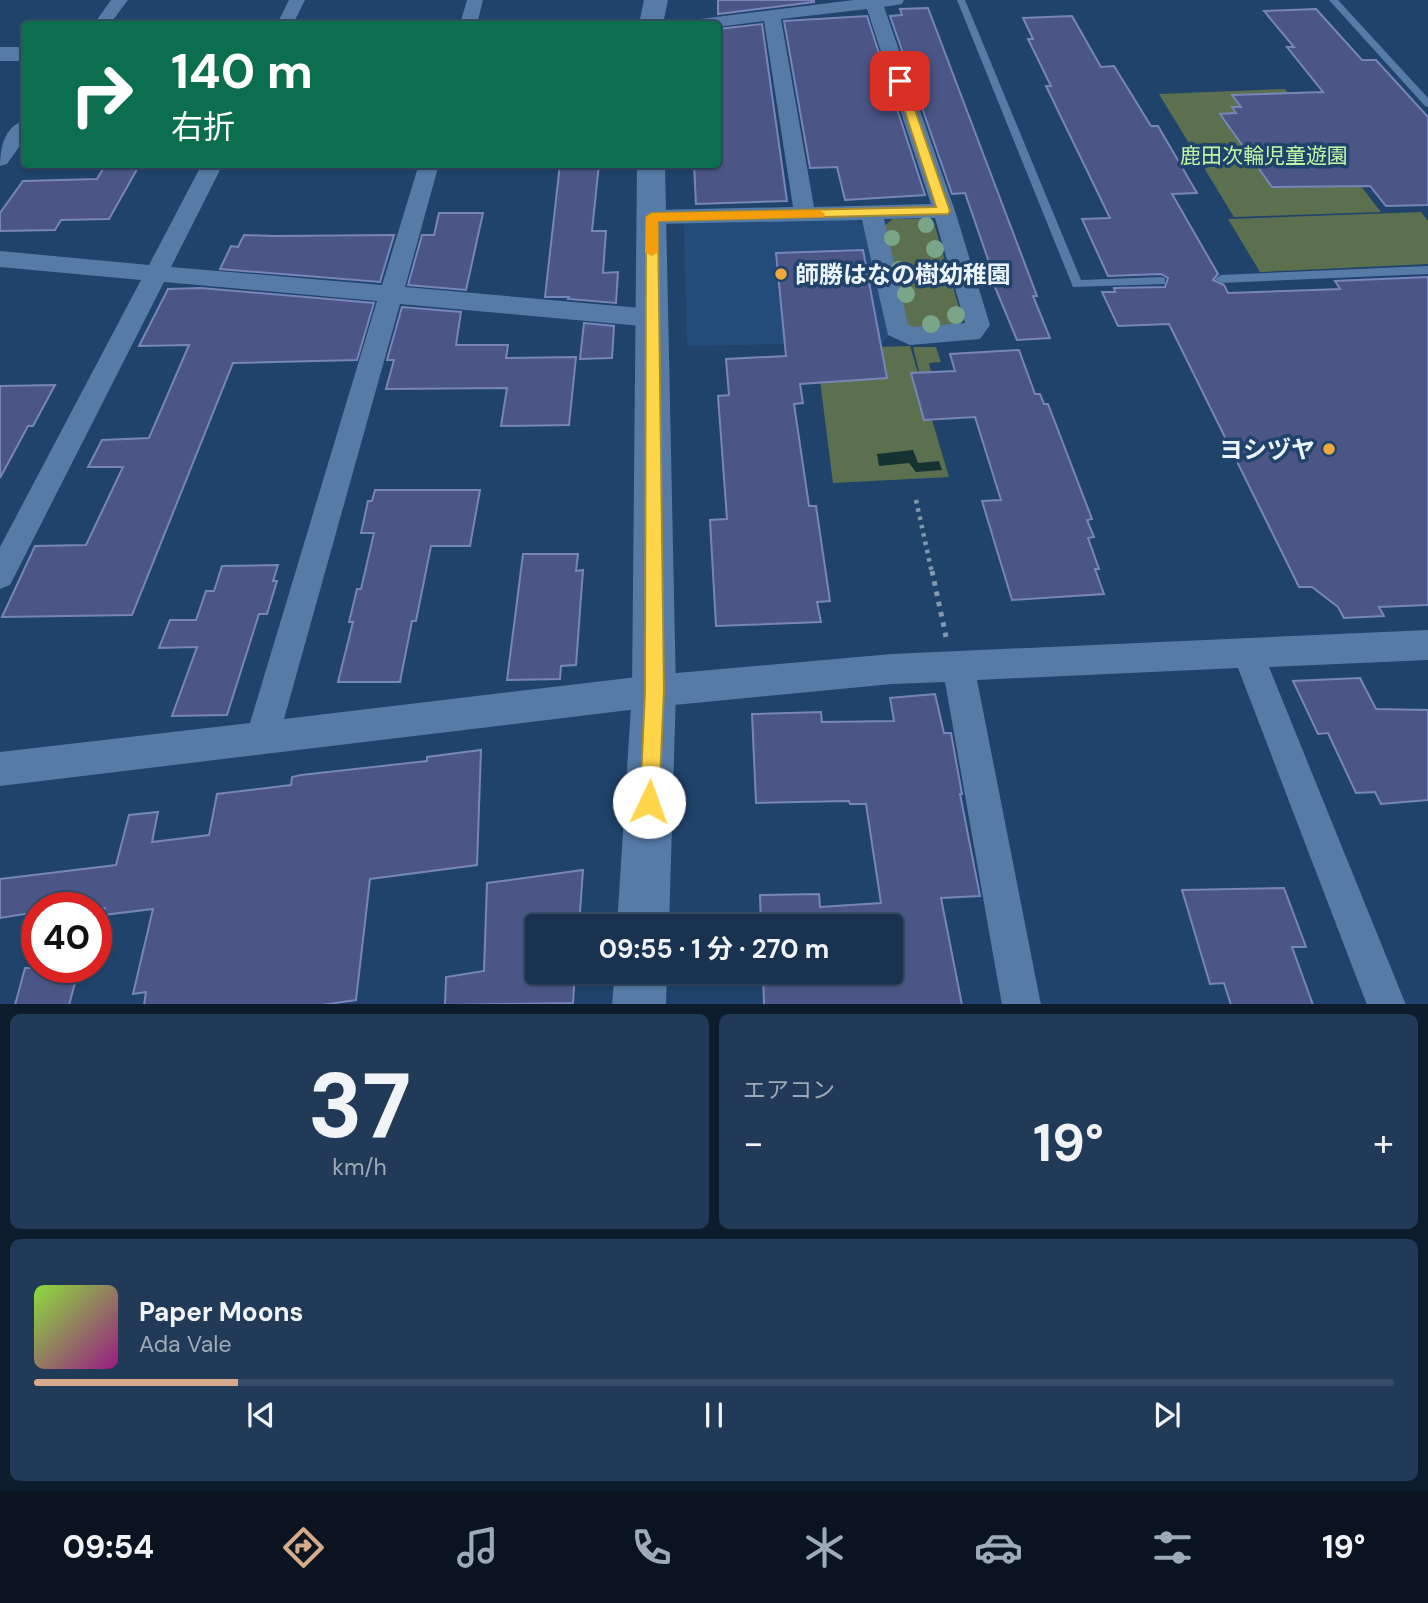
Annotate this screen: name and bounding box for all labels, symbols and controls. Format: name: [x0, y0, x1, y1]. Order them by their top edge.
text: 140 m: [171, 39, 313, 103]
icon: right: [56, 49, 147, 140]
pin: [870, 51, 930, 111]
icon: arrive: [881, 62, 919, 100]
text: 右折: [171, 106, 235, 148]
park label: 鹿田次輪児童遊園: [1180, 142, 1348, 170]
place label: 師勝はなの樹幼稚園: [795, 259, 1011, 290]
marker: 師勝はなの樹幼稚園: [773, 266, 789, 282]
place label: ヨシヅヤ: [1219, 434, 1315, 465]
marker: ヨシヅヤ: [1321, 441, 1337, 457]
position arrow: [612, 765, 686, 839]
speed limit sign: 40: [21, 892, 112, 983]
text: 09:55 · 1 分 · 270 m: [599, 932, 829, 966]
text: 37: [308, 1047, 411, 1165]
text: エアコン: [743, 1075, 835, 1105]
text: 19°: [1033, 1109, 1104, 1177]
text: −: [743, 1118, 764, 1168]
text: +: [1373, 1118, 1394, 1168]
text: km/h: [332, 1152, 387, 1182]
text: Paper Moons: [139, 1295, 303, 1329]
text: Ada Vale: [139, 1329, 232, 1359]
icon: previous: [242, 1396, 280, 1434]
icon: pause: [695, 1396, 733, 1434]
icon: next: [1148, 1396, 1186, 1434]
icon: directions: [279, 1523, 328, 1572]
icon: music: [453, 1523, 502, 1572]
icon: phone: [627, 1523, 676, 1572]
icon: climate: [800, 1523, 849, 1572]
icon: car: [974, 1523, 1023, 1572]
icon: filters: [1148, 1523, 1197, 1572]
text: 09:54: [62, 1526, 154, 1568]
text: 19°: [1322, 1526, 1365, 1568]

